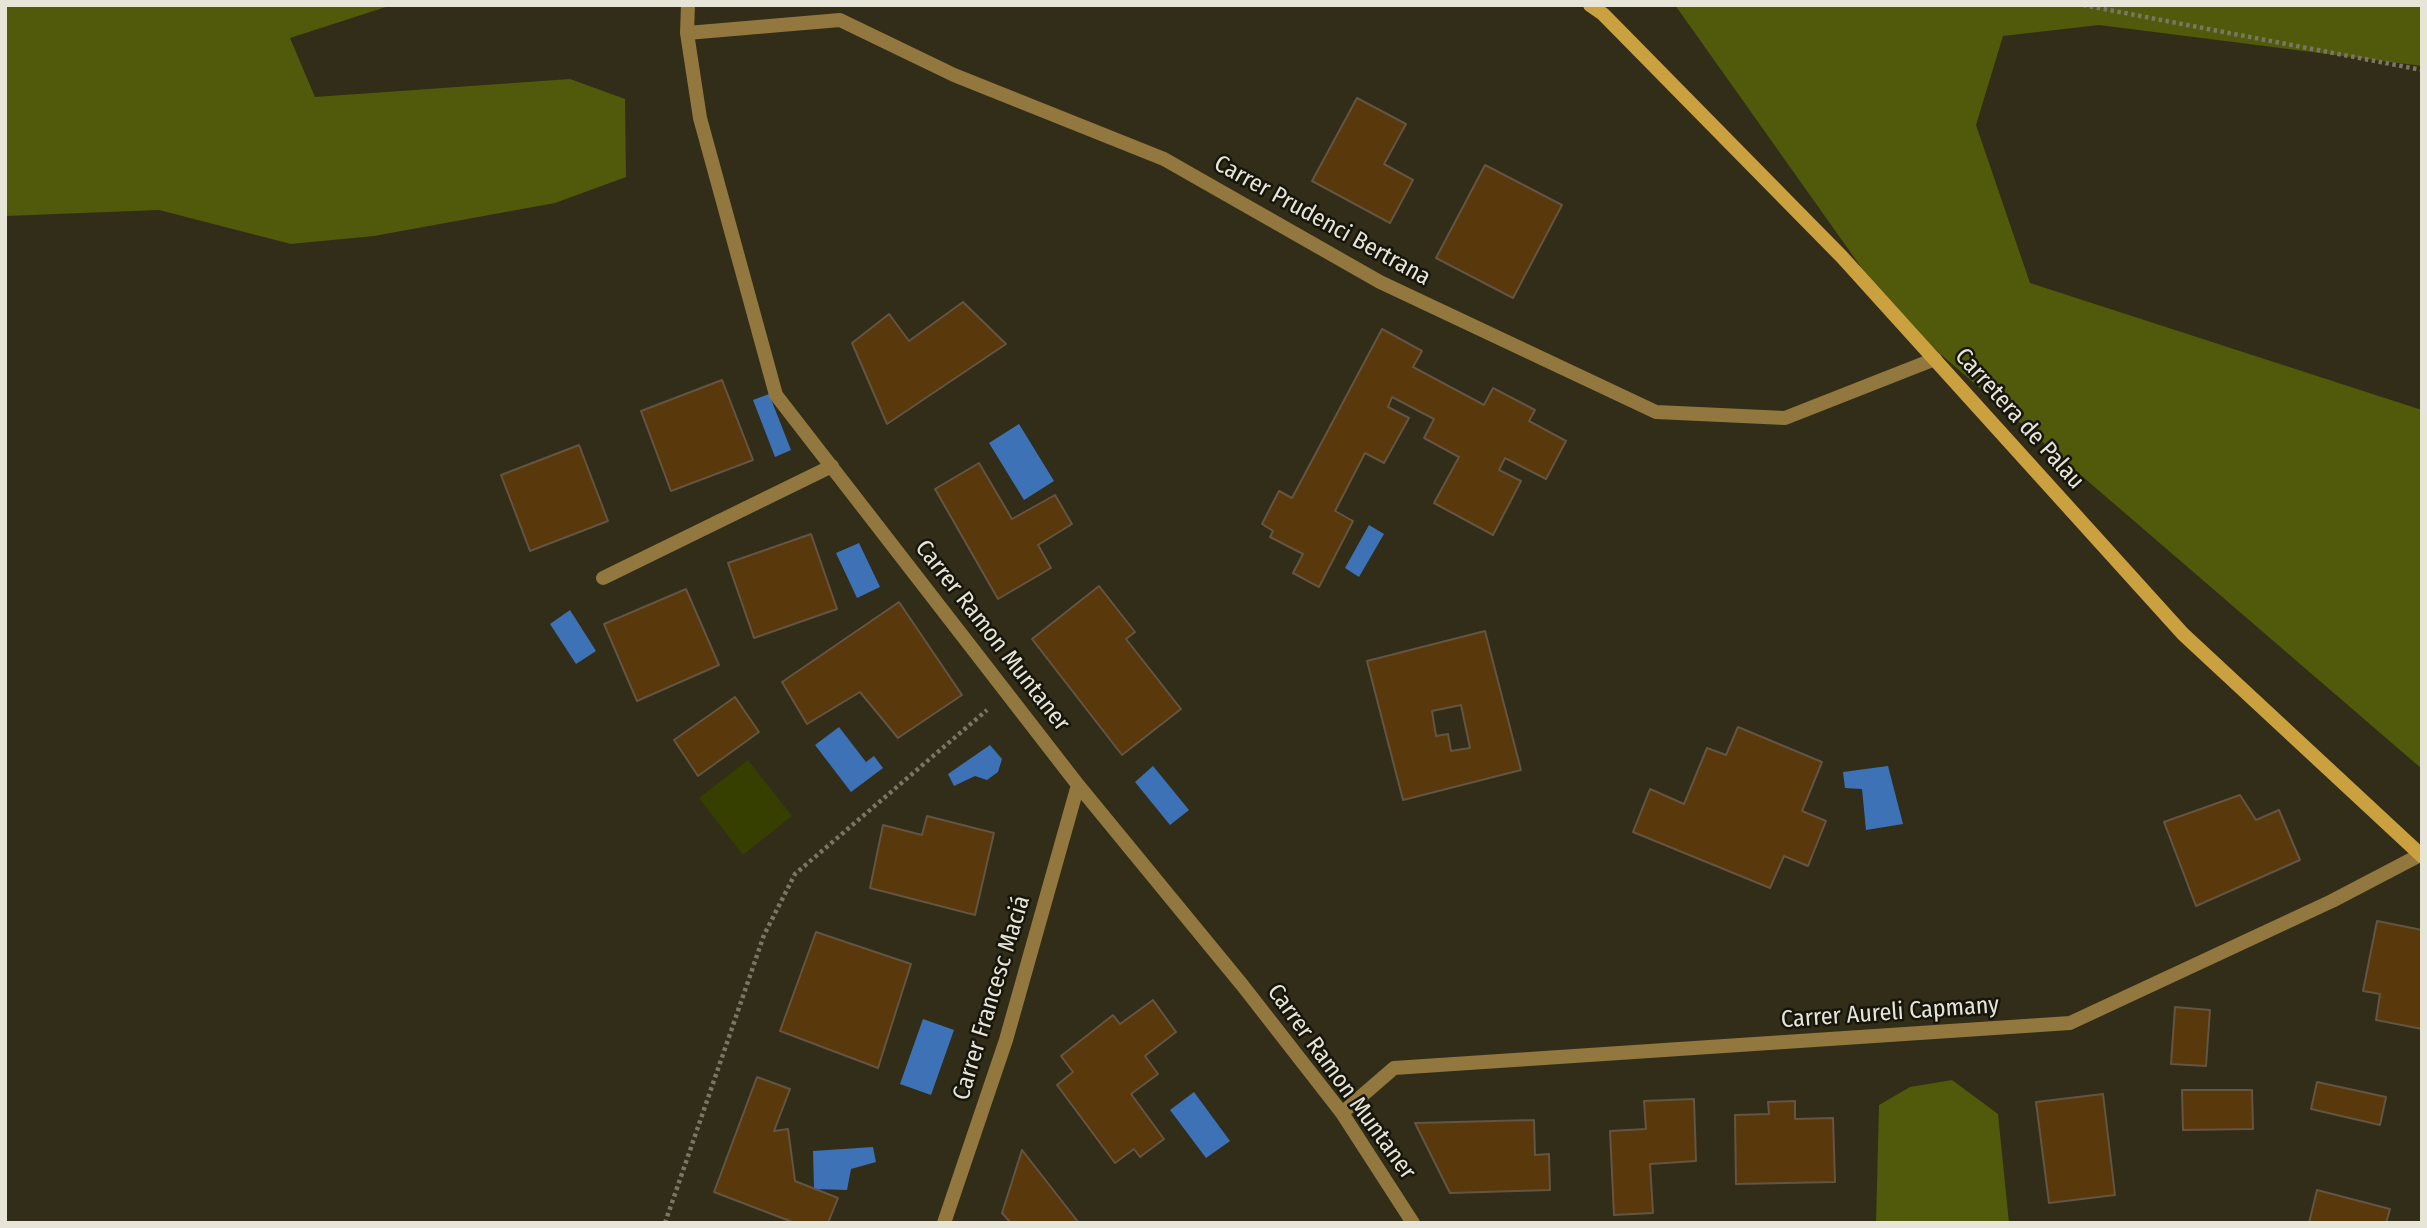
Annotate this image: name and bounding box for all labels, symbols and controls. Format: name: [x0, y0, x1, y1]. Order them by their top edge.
street label: Carrer Prudenci Bertrana: [1209, 150, 1435, 292]
street label: Carretera de Palau: [1948, 343, 2090, 495]
street label: Carrer Ramon Muntaner: [909, 535, 1075, 737]
street label: Carrer Francesc Maciá: [947, 892, 1037, 1104]
street label: Carrer Ramon Muntaner: [1261, 979, 1421, 1185]
street label: Carrer Aureli Capmany: [1780, 991, 2000, 1035]

